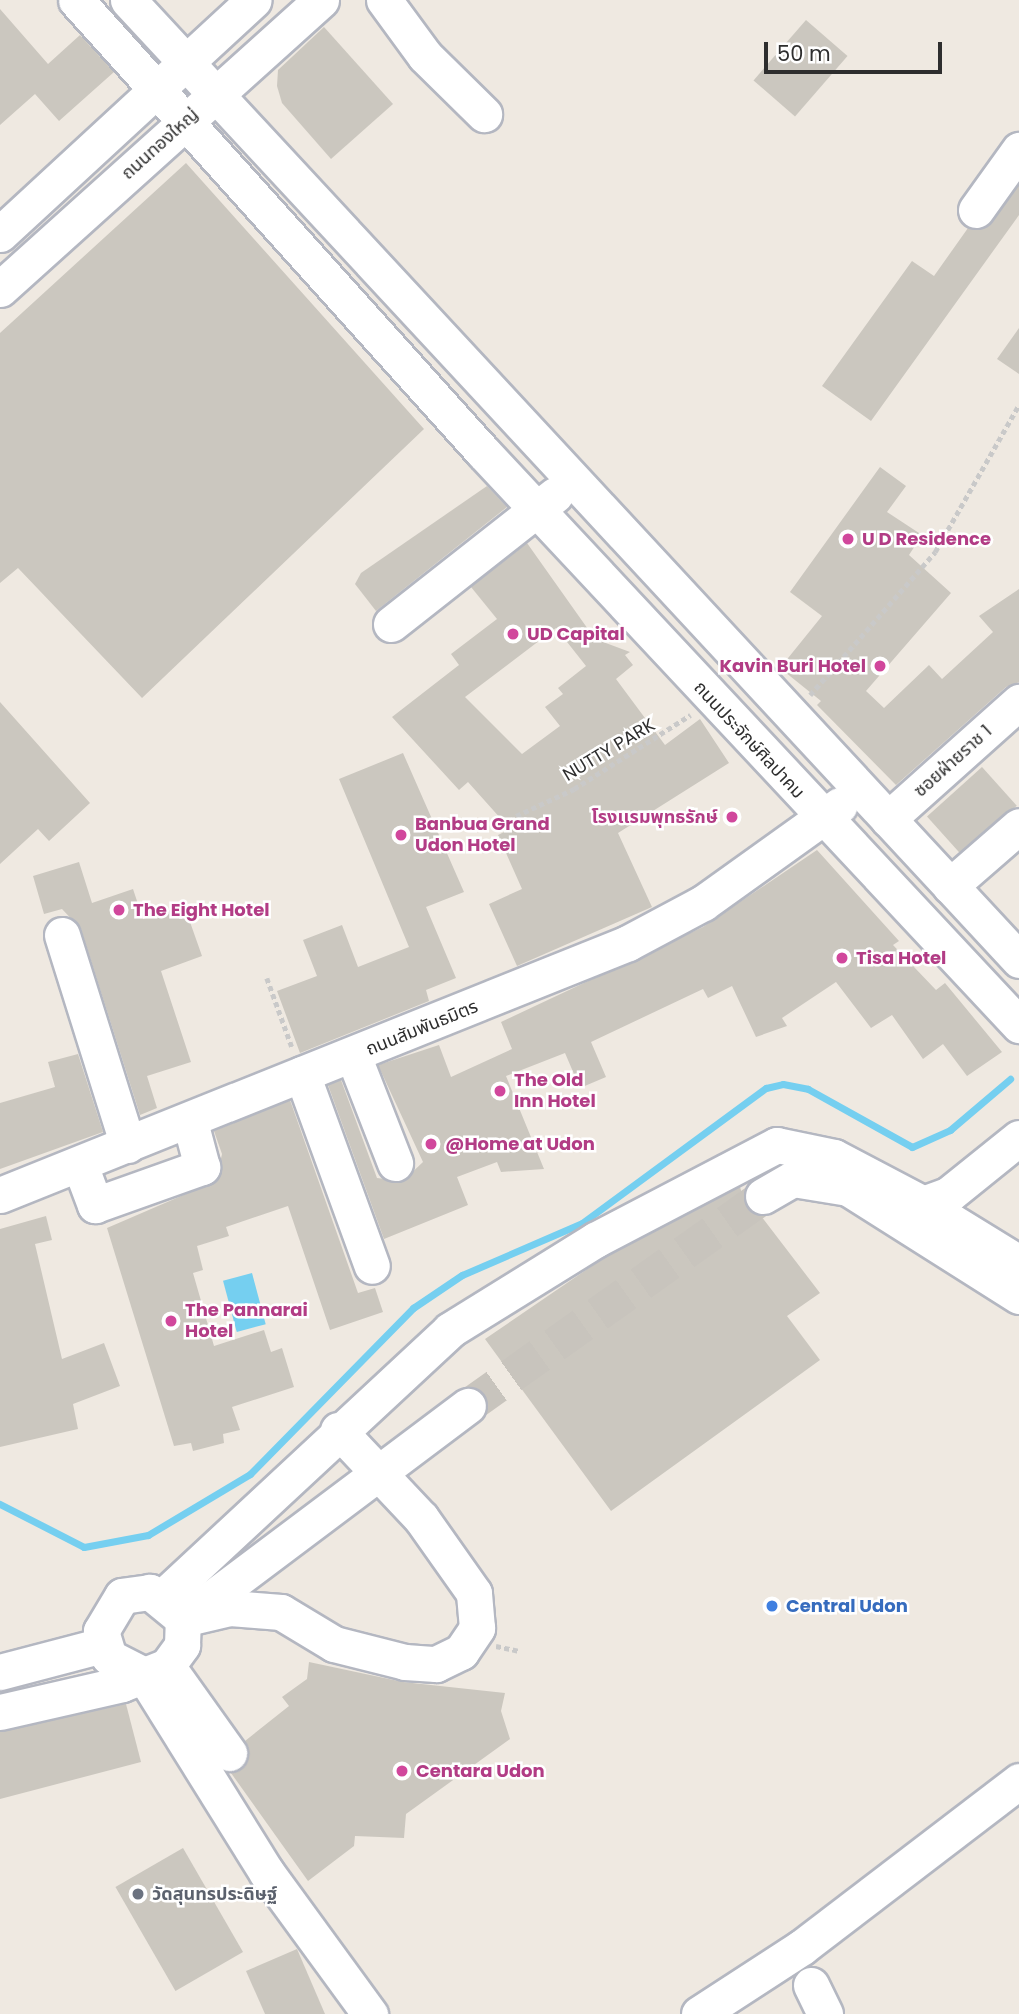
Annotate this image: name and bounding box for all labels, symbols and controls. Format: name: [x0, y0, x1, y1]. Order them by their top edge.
scale bar: [767, 28, 946, 72]
text: 50 m: [777, 39, 831, 68]
street label: ถนนทองใหญ่: [117, 104, 203, 184]
place label: U D Residence: [862, 528, 991, 550]
marker: U D Residence: [840, 531, 856, 547]
place label: UD Capital: [527, 623, 625, 645]
marker: UD Capital: [505, 626, 521, 642]
place label: Kavin Buri Hotel: [720, 655, 866, 677]
marker: Kavin Buri Hotel: [872, 658, 888, 674]
street label: ถนนประจักษ์ศิลปาคม: [689, 677, 809, 803]
street label: NUTTY PARK: [559, 714, 659, 786]
street label: ซอยฝ่ายราช 1: [910, 720, 996, 802]
place label: โรงเเรมพุทธรักษ์: [592, 806, 718, 828]
marker: โรงเเรมพุทธรักษ์: [724, 809, 740, 825]
place label: Banbua Grand Udon Hotel: [415, 814, 550, 856]
marker: Banbua Grand Udon Hotel: [393, 827, 409, 843]
place label: The Eight Hotel: [133, 899, 270, 921]
marker: The Eight Hotel: [111, 902, 127, 918]
place label: Tisa Hotel: [856, 947, 946, 969]
marker: Tisa Hotel: [834, 950, 850, 966]
street label: ถนนสัมพันธมิตร: [363, 996, 481, 1060]
place label: The Old Inn Hotel: [514, 1070, 596, 1112]
marker: The Old Inn Hotel: [492, 1083, 508, 1099]
place label: @Home at Udon: [445, 1133, 595, 1155]
marker: @Home at Udon: [423, 1136, 439, 1152]
place label: The Pannarai Hotel: [185, 1300, 308, 1342]
marker: The Pannarai Hotel: [163, 1313, 179, 1329]
place label: Central Udon: [786, 1595, 908, 1617]
marker: Central Udon: [764, 1598, 780, 1614]
place label: Centara Udon: [416, 1760, 545, 1782]
marker: Centara Udon: [394, 1763, 410, 1779]
place label: วัดสุนทรประดิษฐ์: [152, 1883, 277, 1905]
marker: วัดสุนทรประดิษฐ์: [130, 1886, 146, 1902]

